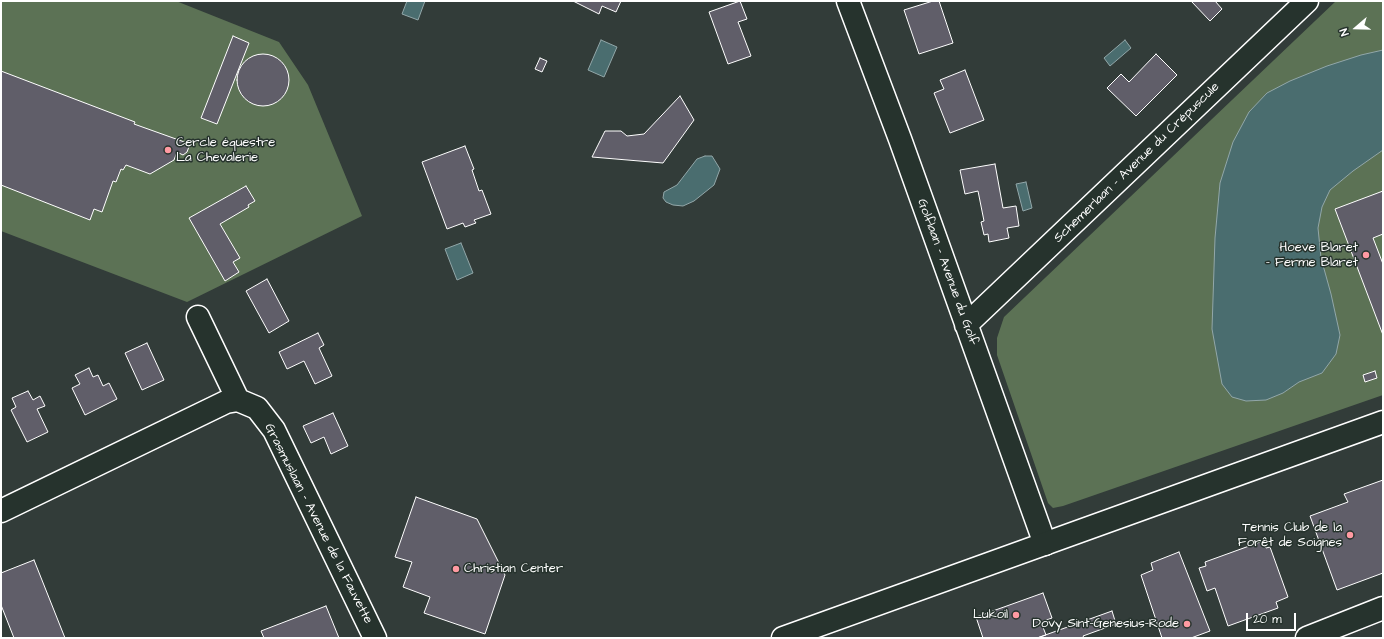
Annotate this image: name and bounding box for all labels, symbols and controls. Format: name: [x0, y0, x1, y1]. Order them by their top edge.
north arrow: [1336, 8, 1376, 48]
text: N: [1336, 26, 1352, 38]
street label: Schemerlaan - Avenue du Crépuscule: [1051, 80, 1223, 246]
place label: Cercle équestre La Chevalerie: [176, 135, 275, 166]
marker: Cercle équestre La Chevalerie: [163, 145, 173, 155]
street label: Golflaan - Avenue du Golf: [913, 197, 981, 347]
place label: Hoeve Blaret - Ferme Blaret: [1266, 240, 1358, 271]
marker: Hoeve Blaret - Ferme Blaret: [1361, 250, 1371, 260]
street label: Grasmuslaan - Avenue de la Fauvette: [261, 421, 375, 627]
place label: Tennis Club de la Forêt de Soignes: [1238, 520, 1342, 551]
marker: Tennis Club de la Forêt de Soignes: [1345, 530, 1355, 540]
place label: Christian Center: [464, 561, 563, 577]
marker: Christian Center: [451, 564, 461, 574]
scale bar: [1248, 605, 1298, 631]
place label: Lukoil: [973, 607, 1008, 623]
marker: Lukoil: [1011, 610, 1021, 620]
text: 20 m: [1253, 611, 1282, 628]
place label: Dovy Sint-Genesius-Rode: [1033, 616, 1179, 632]
marker: Dovy Sint-Genesius-Rode: [1182, 619, 1192, 629]

